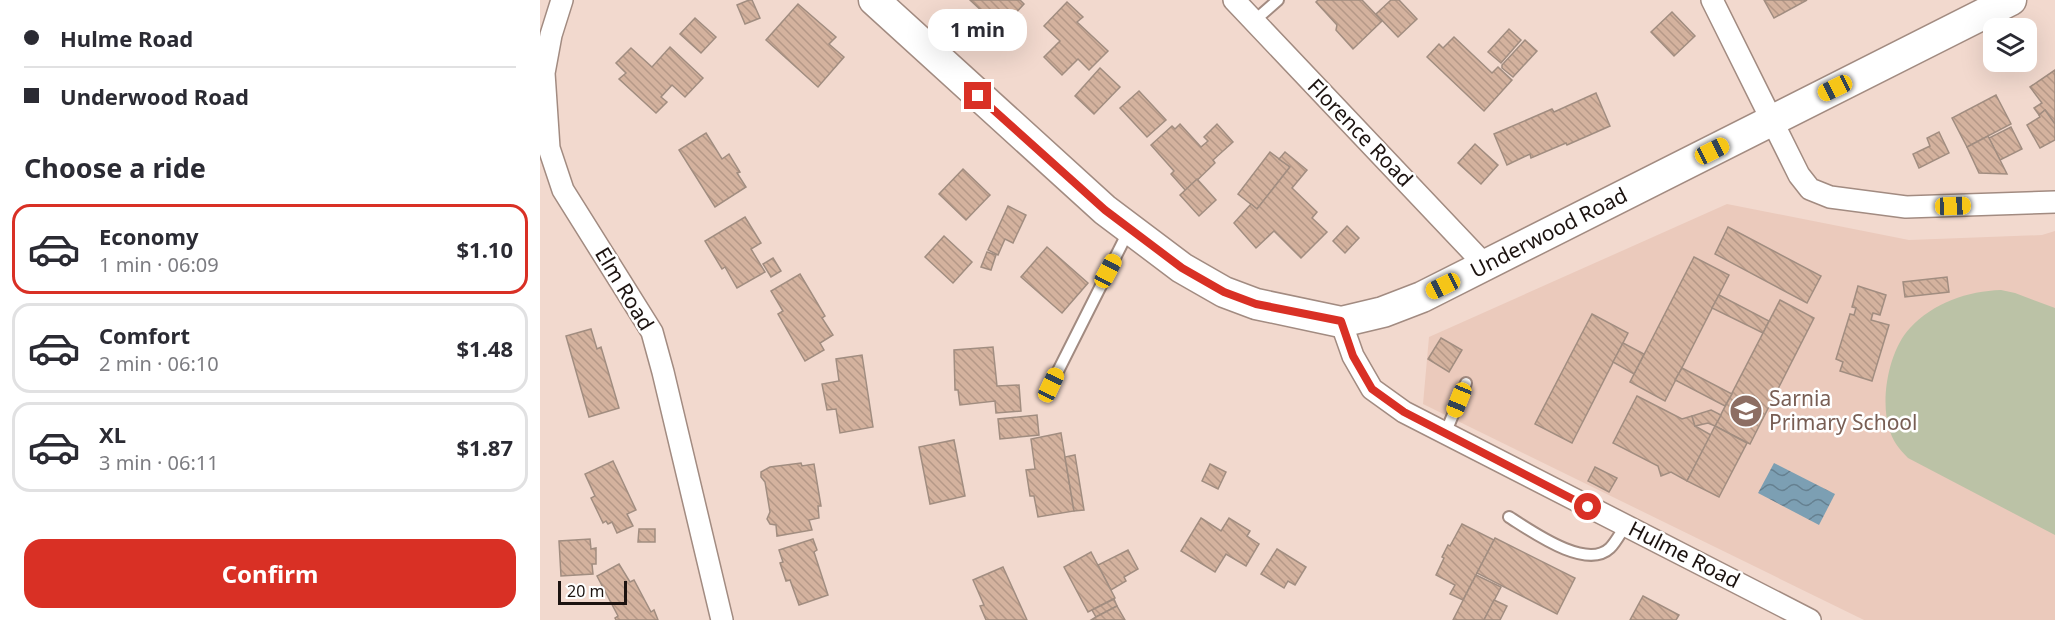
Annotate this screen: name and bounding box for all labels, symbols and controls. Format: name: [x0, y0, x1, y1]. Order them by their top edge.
callout: 1 min: [928, 9, 1028, 51]
text: 1 min: [950, 16, 1005, 43]
map controls: [1983, 18, 2037, 72]
button: layers: [1983, 18, 2037, 72]
text: Hulme Road: [60, 23, 193, 53]
street label: Florence Road: [1302, 72, 1419, 192]
car: [1815, 72, 1855, 104]
text: Underwood Road: [60, 81, 249, 111]
route end: [964, 82, 991, 109]
car: [1692, 135, 1732, 167]
text: Choose a ride: [24, 149, 206, 186]
street label: Underwood Road: [1465, 180, 1632, 284]
car: [1935, 196, 1971, 216]
text: Economy: [99, 221, 198, 251]
icon: car: [27, 222, 81, 276]
text: $1.10: [456, 234, 513, 264]
street label: Elm Road: [589, 242, 661, 335]
text: 1 min · 06:09: [99, 251, 219, 278]
car: [1092, 251, 1124, 291]
car: [1423, 270, 1463, 302]
text: Comfort: [99, 320, 190, 350]
icon: car: [27, 321, 81, 375]
text: $1.48: [456, 333, 513, 363]
text: 2 min · 06:10: [99, 350, 219, 377]
car: [1035, 365, 1067, 405]
car: [1444, 380, 1474, 420]
place label: Sarnia Primary School: [1769, 384, 1917, 436]
school or university icon: Sarnia Primary School: [1728, 393, 1764, 429]
text: XL: [99, 419, 126, 449]
icon: car: [27, 420, 81, 474]
text: $1.87: [456, 432, 513, 462]
text: 3 min · 06:11: [99, 449, 219, 476]
route start: [1574, 493, 1601, 520]
street label: Hulme Road: [1624, 514, 1745, 594]
button: Confirm: [24, 539, 516, 608]
scale bar: [558, 578, 627, 606]
text: 20 m: [567, 580, 604, 602]

